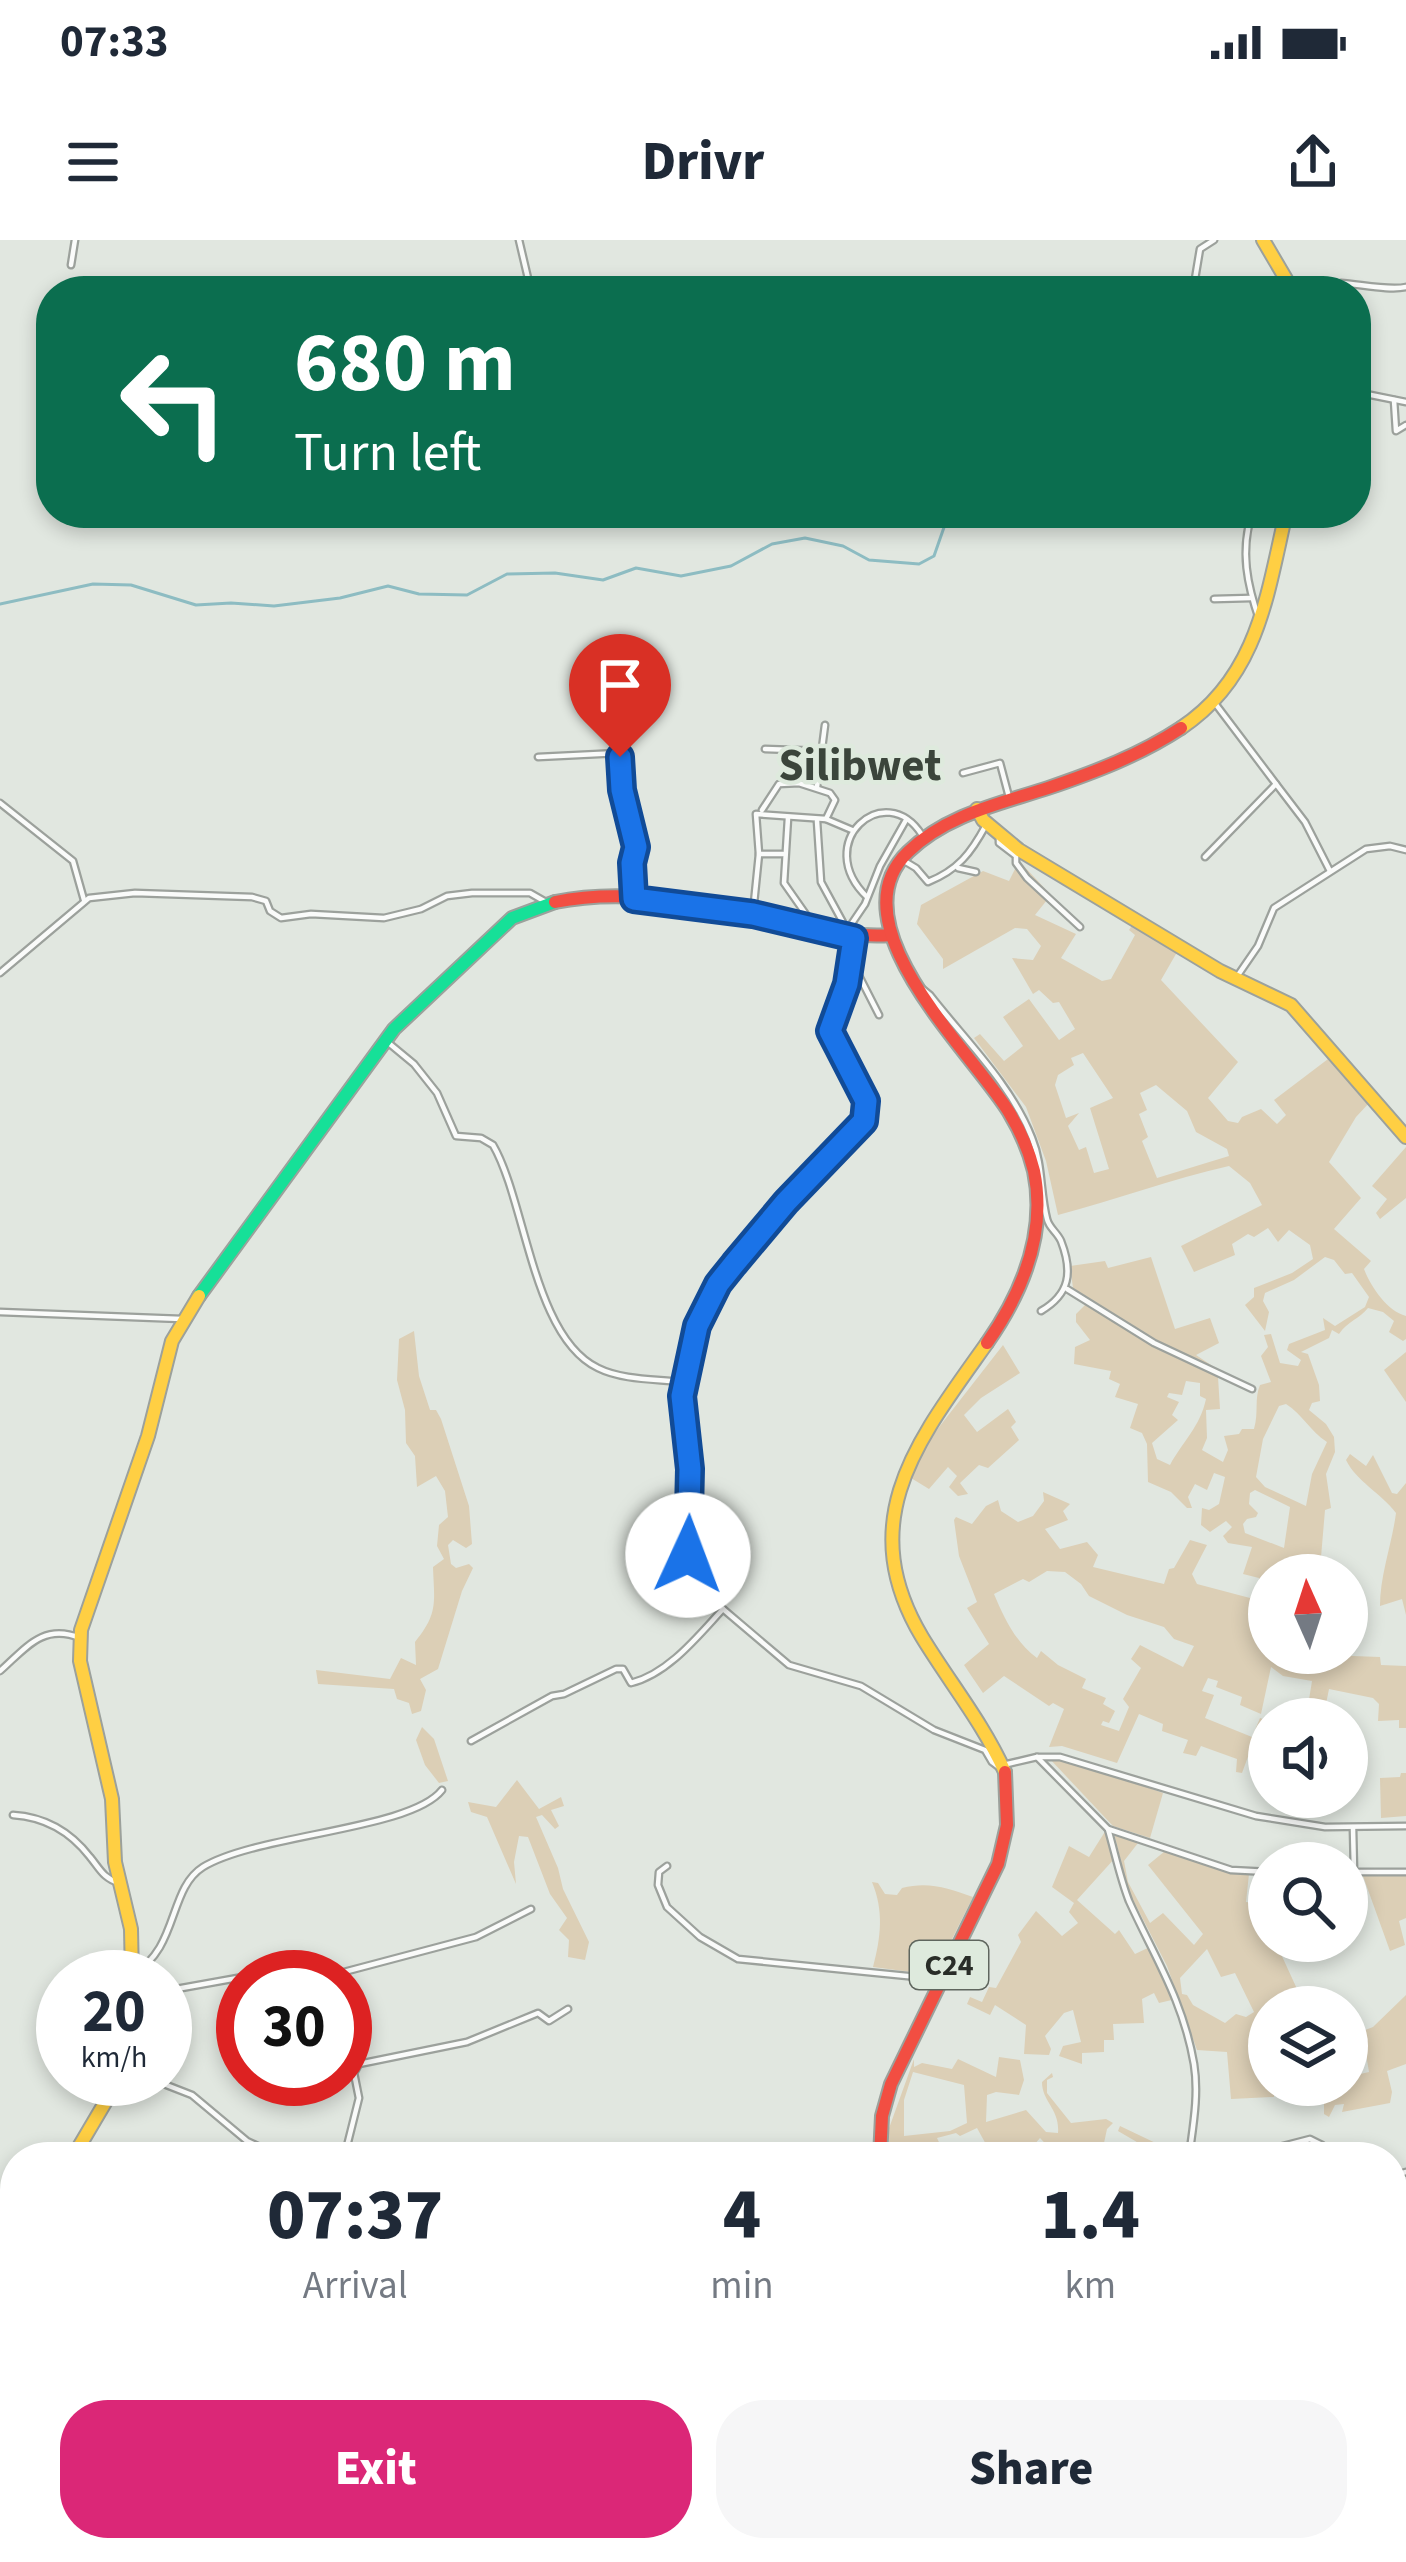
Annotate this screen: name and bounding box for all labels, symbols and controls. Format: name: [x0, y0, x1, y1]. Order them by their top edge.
text: 07:33: [60, 10, 169, 74]
text: Drivr: [642, 124, 764, 201]
icon: menu: [60, 129, 126, 195]
icon: share: [1280, 129, 1346, 195]
text: 680 m: [294, 304, 516, 424]
icon: left: [96, 324, 252, 480]
text: Turn left: [294, 415, 481, 492]
pin: [569, 634, 671, 757]
icon: arrive: [587, 652, 653, 718]
district label: Silibwet: [779, 734, 941, 798]
position arrow: [625, 1492, 751, 1618]
north arrow: [1248, 1554, 1368, 1674]
map controls: [1248, 1554, 1368, 2106]
button: sound: [1248, 1698, 1368, 1818]
button: search: [1248, 1842, 1368, 1962]
road number: C24: [910, 1941, 988, 1989]
speed limit sign: 30: [216, 1950, 372, 2106]
text: 20: [82, 1970, 146, 2055]
button: layers: [1248, 1986, 1368, 2106]
text: km/h: [81, 2036, 147, 2079]
text: 07:37: [267, 2164, 443, 2267]
text: 4: [723, 2164, 761, 2267]
text: 1.4: [1041, 2164, 1140, 2267]
text: Arrival: [303, 2258, 408, 2314]
text: min: [710, 2258, 774, 2314]
text: km: [1064, 2258, 1116, 2314]
button: Exit: [60, 2400, 692, 2538]
button: Share: [716, 2400, 1347, 2538]

